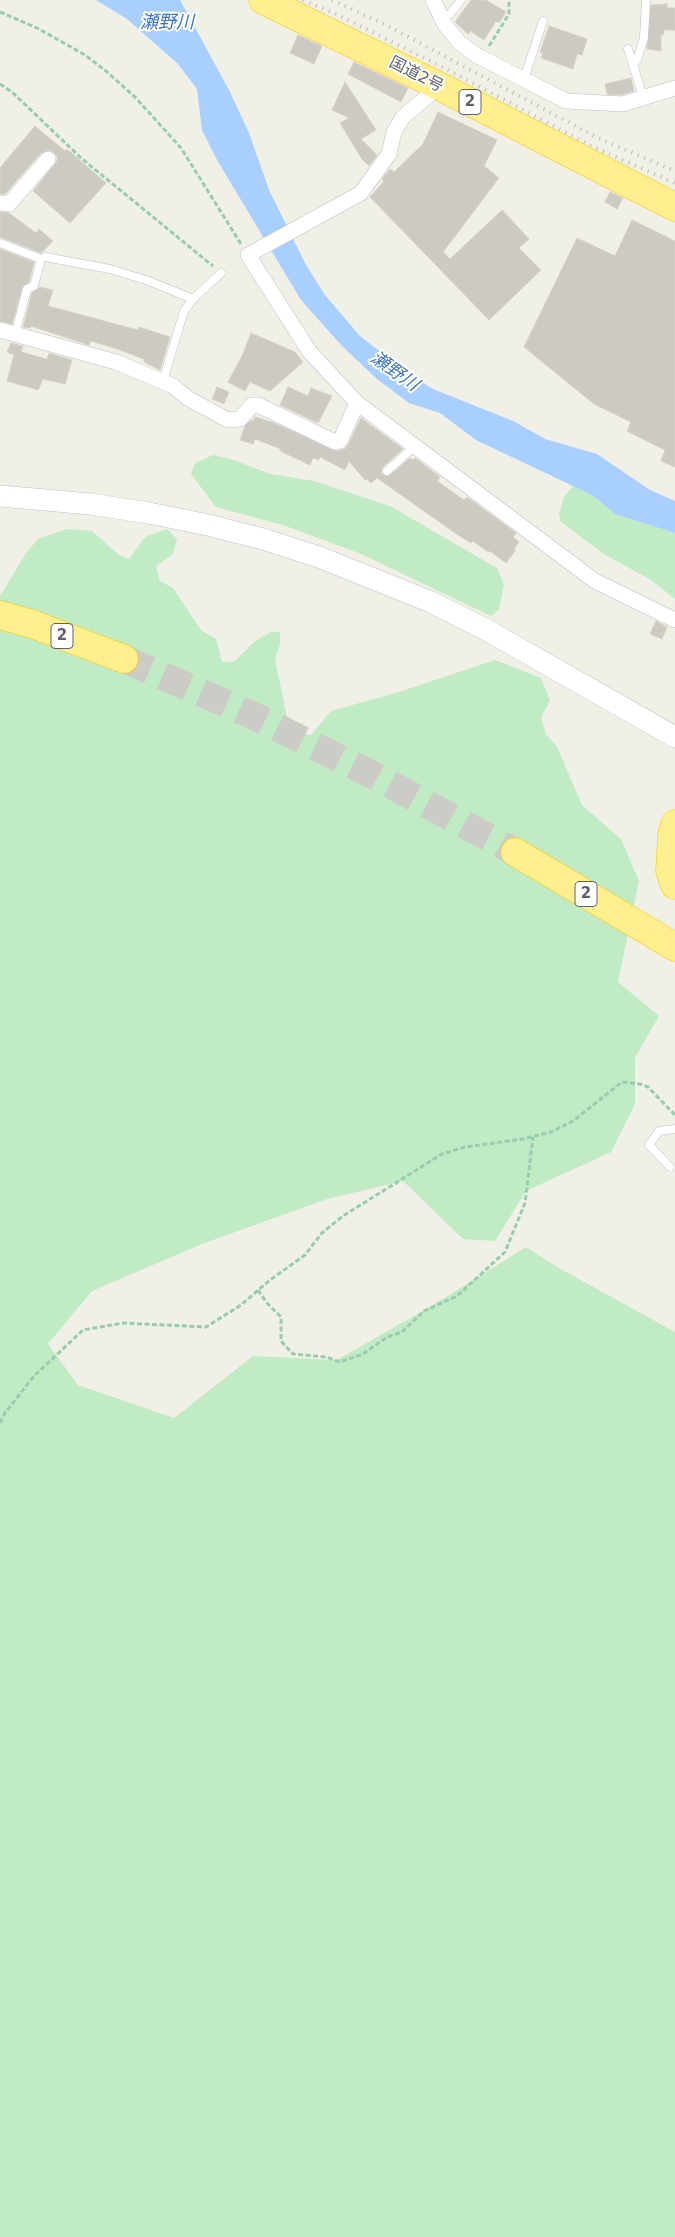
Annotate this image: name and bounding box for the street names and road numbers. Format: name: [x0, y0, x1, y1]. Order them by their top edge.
street label: 国道2号: [386, 53, 446, 97]
road number: 2: [459, 90, 481, 114]
road number: 2: [51, 624, 73, 648]
road number: 2: [575, 882, 597, 906]

